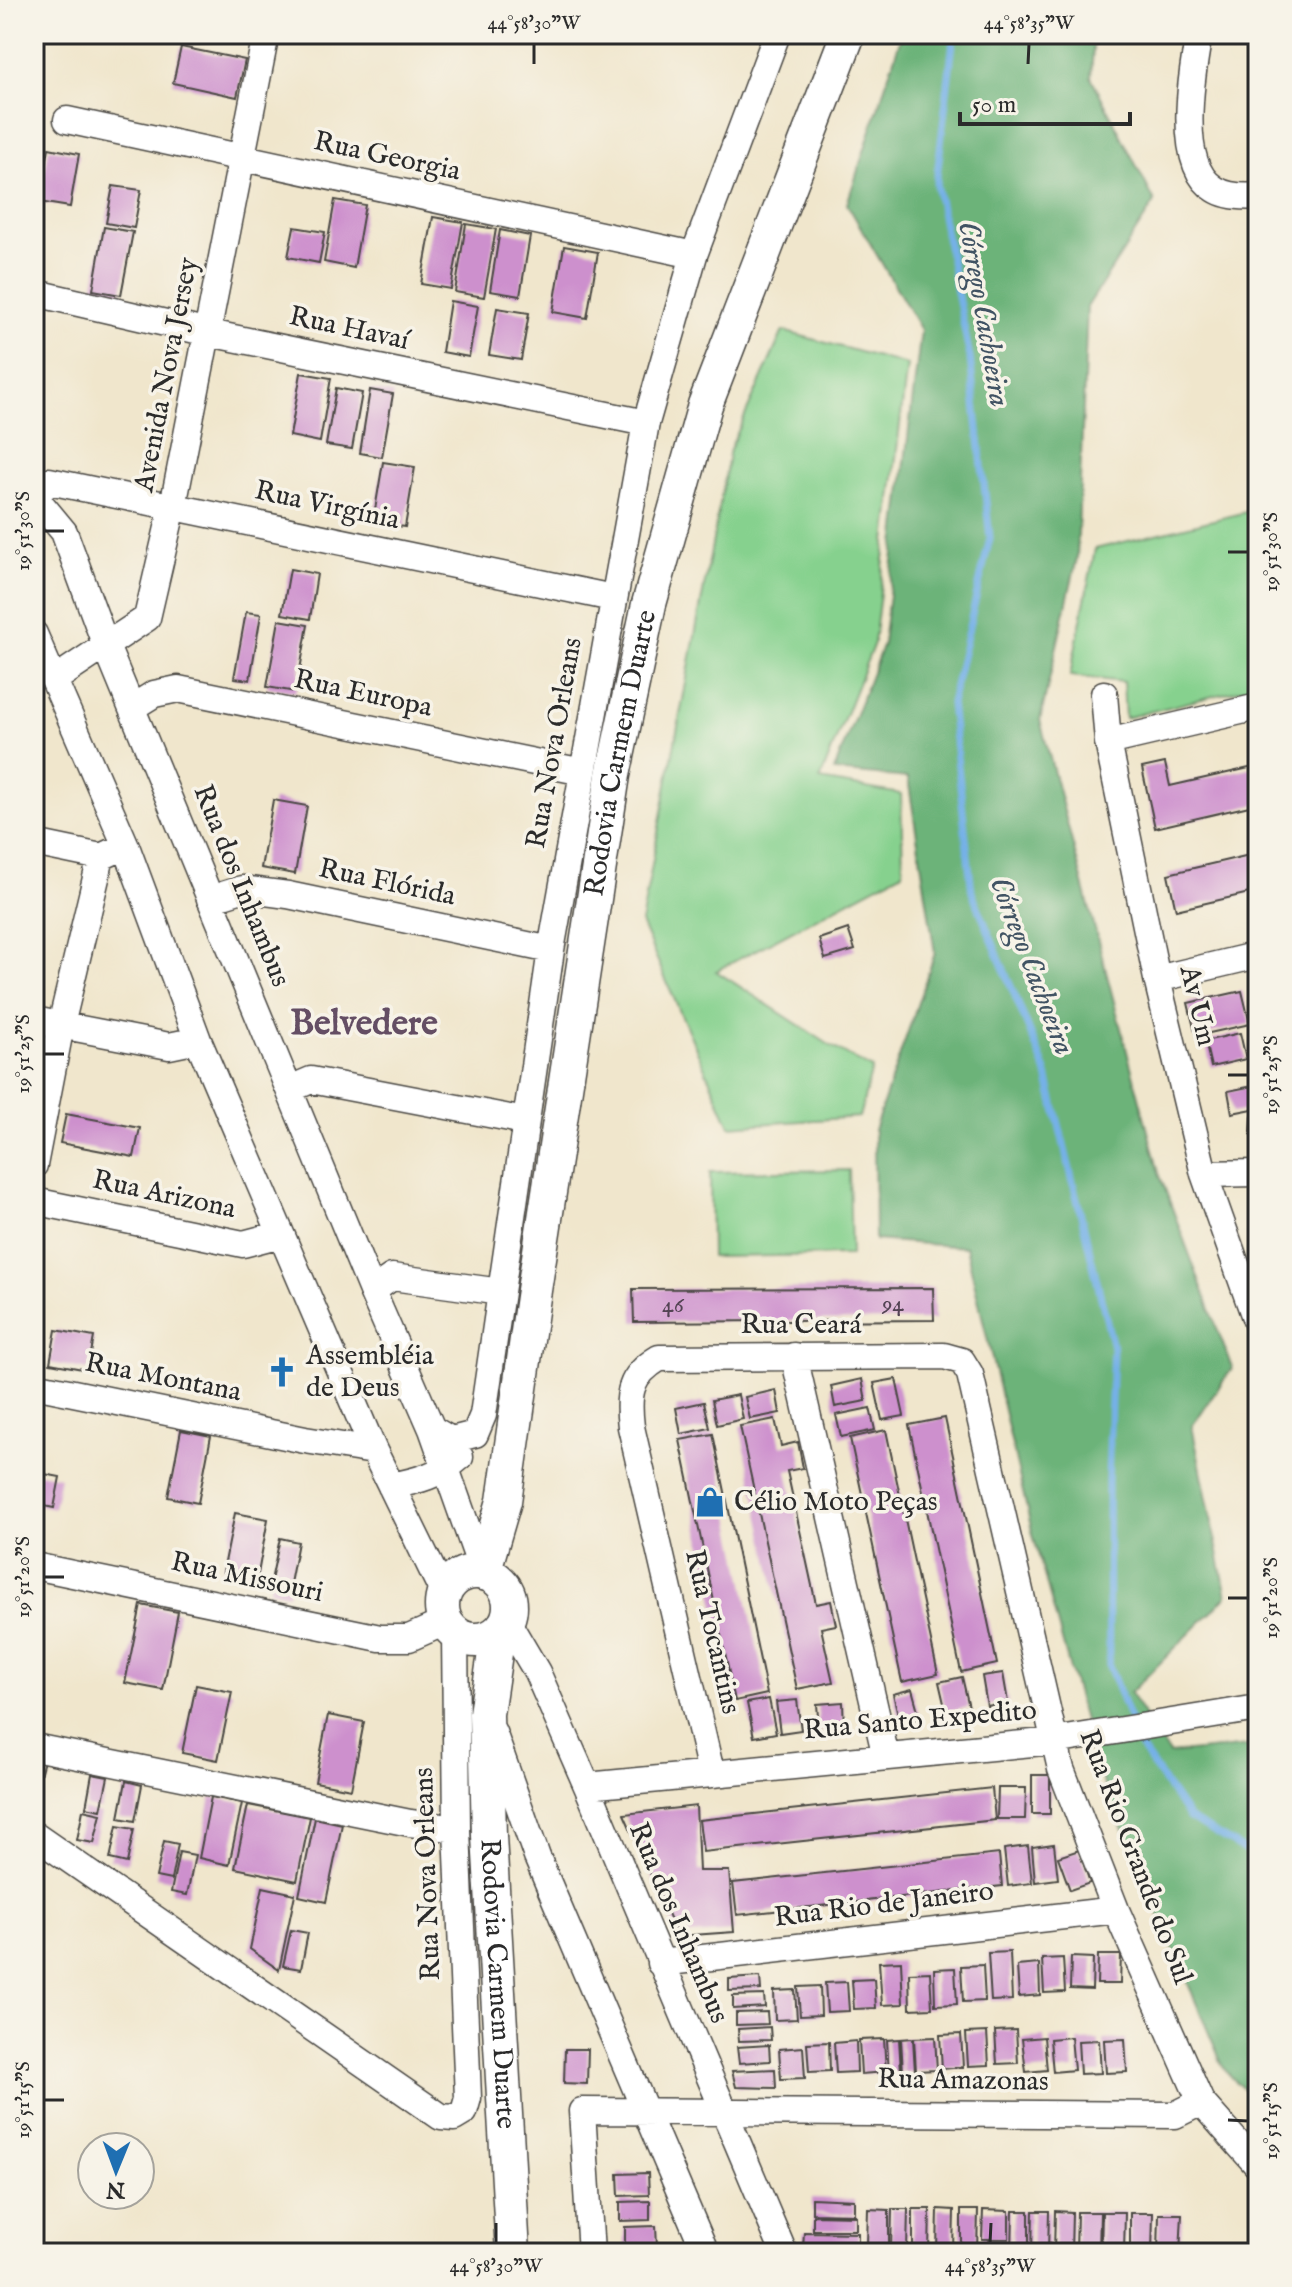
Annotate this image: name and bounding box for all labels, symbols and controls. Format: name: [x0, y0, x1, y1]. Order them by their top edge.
text: 44°58'30"W: [488, 11, 581, 36]
text: 44°58'35"W: [984, 11, 1075, 36]
scale bar: [960, 76, 1130, 126]
text: 50 m: [972, 90, 1016, 121]
street label: Rua Georgia: [310, 124, 464, 190]
water label: Córrego Cachoeira: [948, 218, 1018, 410]
street label: Avenida Nova Jersey: [127, 255, 207, 496]
street label: Rua Havaí: [286, 299, 414, 359]
street label: Rua Virgínia: [251, 474, 403, 539]
text: 19°51'30"S: [11, 491, 36, 571]
text: 19°51'30"S: [1259, 512, 1284, 592]
street label: Rodovia Carmem Duarte: [577, 607, 665, 899]
street label: Rua Nova Orleans: [519, 635, 591, 851]
street label: Rua Europa: [291, 662, 436, 726]
street label: Rua dos Inhambus: [185, 780, 297, 992]
street label: Rua Flórida: [315, 851, 459, 915]
water label: Córrego Cachoeira: [980, 872, 1082, 1060]
street label: Av Um: [1171, 961, 1223, 1050]
district label: Belvedere: [290, 1001, 438, 1047]
text: 19°51'25"S: [11, 1014, 36, 1094]
text: 19°51'25"S: [1259, 1035, 1284, 1115]
street label: Rua Arizona: [89, 1163, 240, 1227]
house number: 94: [881, 1289, 904, 1320]
house number: 46: [662, 1290, 685, 1321]
street label: Rua Ceará: [740, 1308, 863, 1343]
place label: Assembléia de Deus: [305, 1339, 435, 1406]
street label: Rua Montana: [82, 1346, 245, 1410]
church icon: Assembléia de Deus: [265, 1355, 299, 1389]
shop icon: Célio Moto Peças: [693, 1485, 727, 1519]
place label: Célio Moto Peças: [734, 1485, 938, 1520]
text: 19°51'20"S: [11, 1536, 36, 1618]
street label: Rua Missouri: [168, 1545, 326, 1611]
street label: Rua Tocantins: [676, 1546, 748, 1718]
text: 19°51'20"S: [1259, 1557, 1284, 1639]
street label: Rua Santo Expedito: [802, 1693, 1038, 1749]
street label: Rua Rio Grande do Sul: [1070, 1725, 1200, 1989]
street label: Rua Nova Orleans: [407, 1767, 449, 1981]
street label: Rua dos Inhambus: [620, 1817, 736, 2029]
street label: Rodovia Carmem Duarte: [472, 1838, 523, 2130]
street label: Rua Rio de Janeiro: [772, 1874, 996, 1936]
text: 19°51'15"S: [11, 2061, 36, 2139]
street label: Rua Amazonas: [877, 2062, 1049, 2100]
text: 19°51'15"S: [1259, 2082, 1284, 2160]
north arrow: [76, 2131, 156, 2211]
text: N: [106, 2175, 126, 2203]
text: 44°58'30"W: [450, 2254, 543, 2279]
text: 44°58'35"W: [945, 2254, 1036, 2279]

